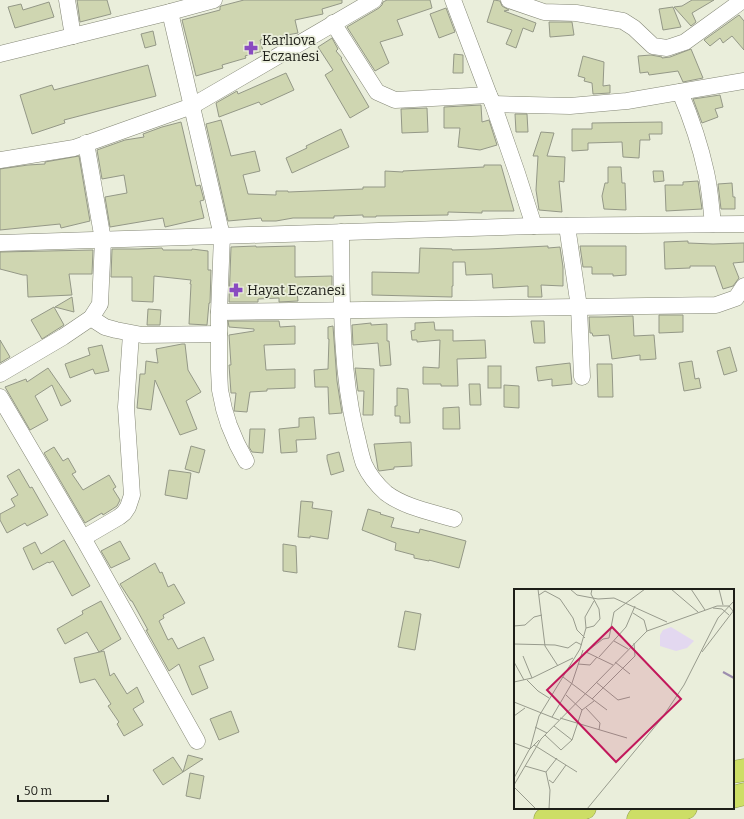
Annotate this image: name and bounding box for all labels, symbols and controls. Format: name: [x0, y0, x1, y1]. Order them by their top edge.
place label: Karlıova Eczanesi: [262, 32, 319, 65]
pharmacy icon: Karlıova Eczanesi: [243, 40, 259, 56]
pharmacy icon: Hayat Eczanesi: [228, 282, 244, 298]
place label: Hayat Eczanesi: [247, 282, 345, 299]
inset map: [514, 589, 734, 809]
scale bar: [18, 777, 108, 803]
text: 50 m: [24, 784, 53, 798]

